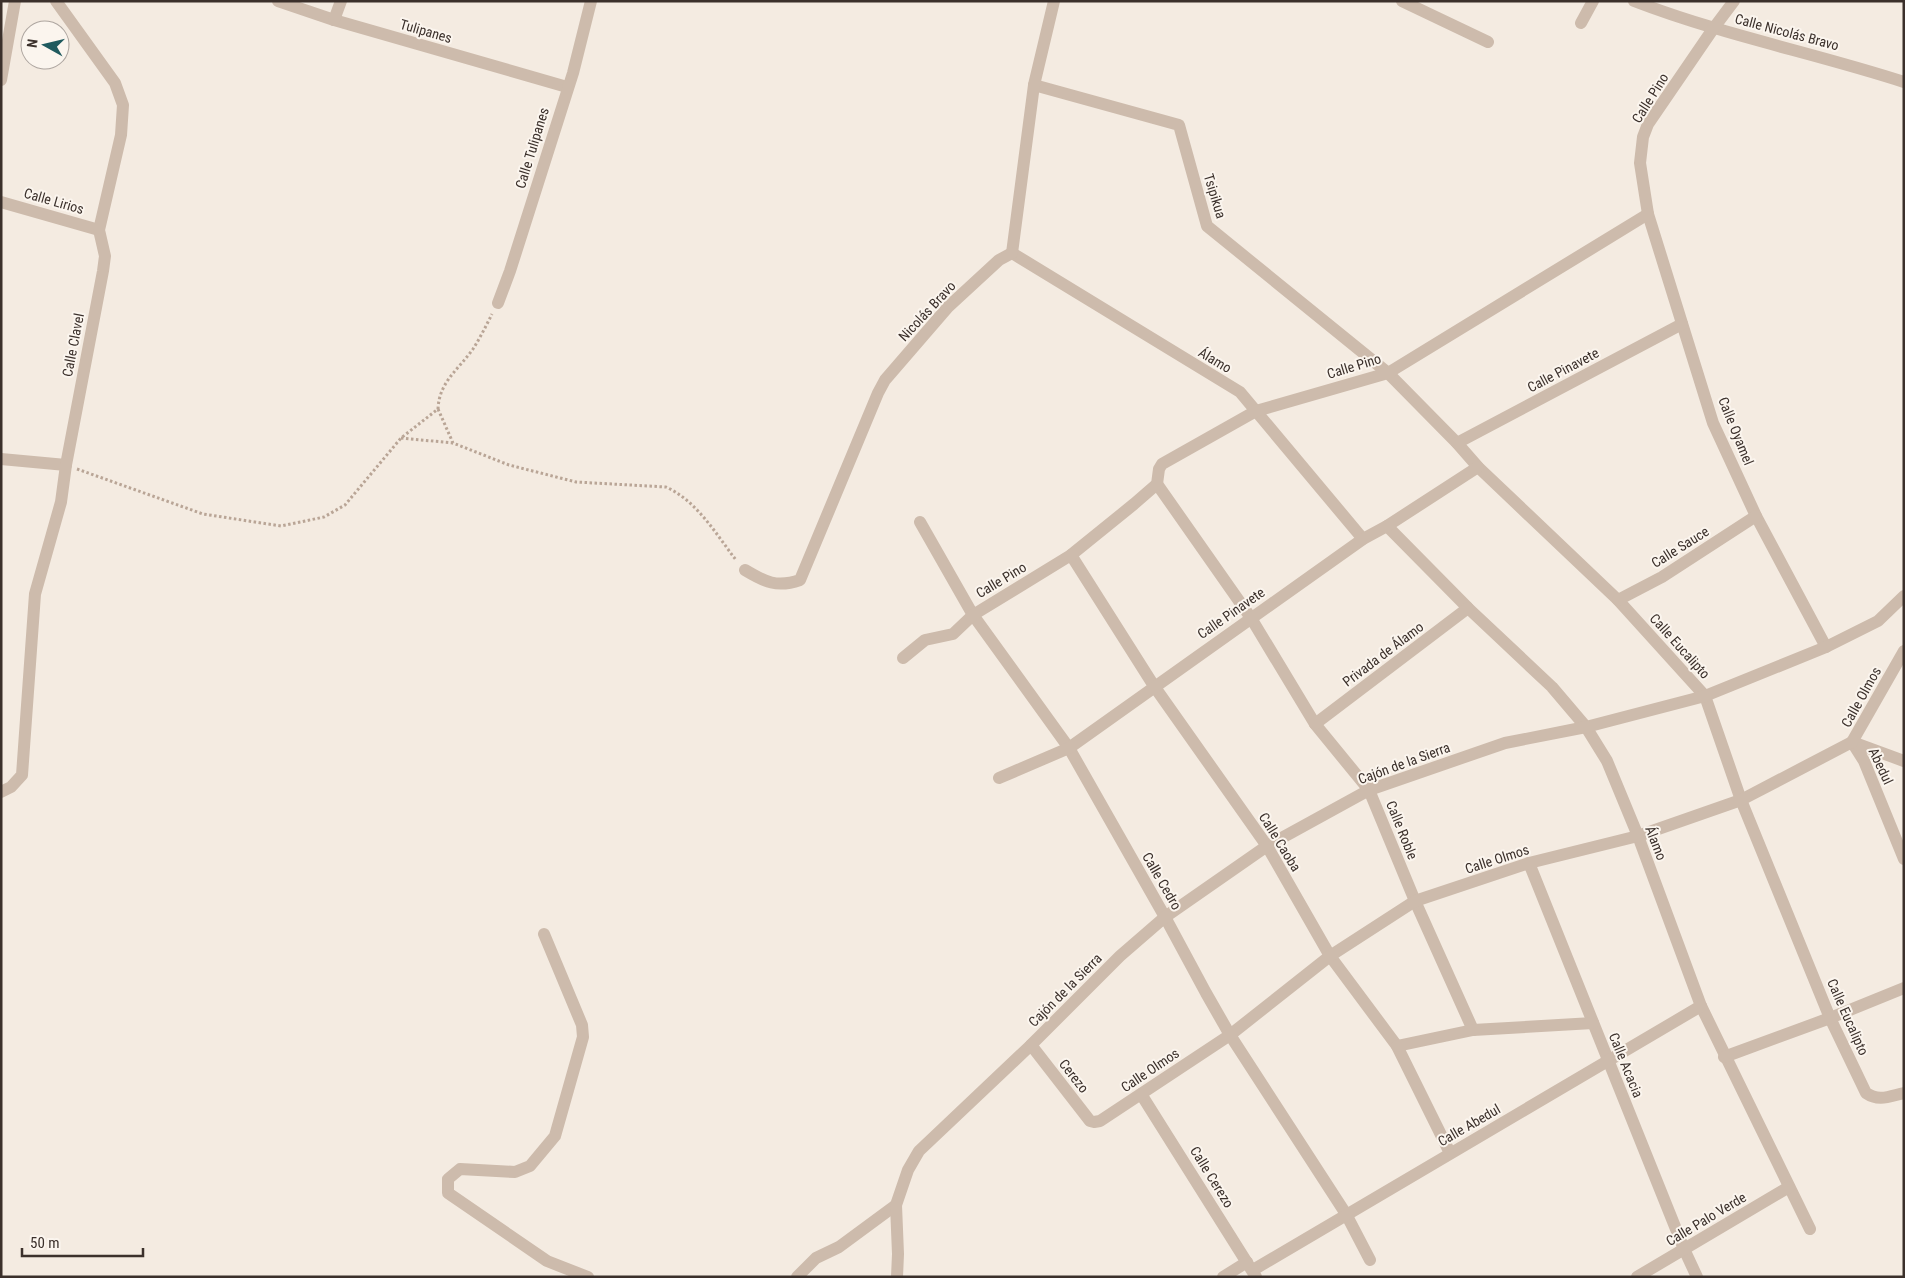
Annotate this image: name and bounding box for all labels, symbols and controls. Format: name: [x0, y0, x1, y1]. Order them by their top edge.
street label: Calle Nicolás Bravo: [1733, 10, 1841, 54]
street label: Tulipanes: [398, 16, 454, 46]
north arrow: [20, 20, 70, 70]
text: N: [24, 38, 41, 49]
street label: Calle Pino: [1628, 70, 1672, 126]
street label: Calle Tulipanes: [512, 106, 552, 190]
street label: Tsipikua: [1201, 172, 1229, 220]
street label: Calle Lirios: [22, 185, 86, 217]
street label: Nicolás Bravo: [895, 278, 959, 344]
street label: Calle Clavel: [59, 312, 87, 378]
street label: Álamo: [1196, 343, 1235, 376]
street label: Calle Pinavete: [1525, 344, 1602, 395]
street label: Calle Pino: [1325, 350, 1383, 382]
street label: Calle Oyamel: [1715, 395, 1757, 467]
street label: Calle Sauce: [1648, 523, 1712, 571]
street label: Calle Pino: [973, 559, 1029, 601]
street label: Calle Pinavete: [1194, 584, 1268, 642]
street label: Calle Eucalipto: [1647, 610, 1713, 682]
street label: Privada de Álamo: [1339, 618, 1427, 690]
street label: Calle Olmos: [1838, 664, 1884, 730]
street label: Cajón de la Sierra: [1356, 739, 1452, 787]
street label: Abedul: [1866, 745, 1896, 787]
street label: Calle Roble: [1383, 798, 1421, 862]
street label: Calle Caoba: [1256, 810, 1304, 874]
street label: Álamo: [1642, 823, 1671, 862]
street label: Calle Olmos: [1463, 841, 1531, 877]
street label: Calle Cedro: [1139, 850, 1185, 912]
street label: Cajón de la Sierra: [1025, 950, 1105, 1030]
street label: Calle Eucalipto: [1824, 976, 1872, 1058]
street label: Calle Acacia: [1606, 1030, 1646, 1100]
street label: Calle Olmos: [1118, 1045, 1182, 1095]
street label: Cerezo: [1056, 1056, 1092, 1096]
street label: Calle Abedul: [1435, 1101, 1503, 1149]
street label: Calle Cerezo: [1187, 1143, 1237, 1211]
street label: Calle Palo Verde: [1663, 1189, 1749, 1249]
scale bar: [22, 1226, 144, 1258]
text: 50 m: [30, 1234, 60, 1252]

